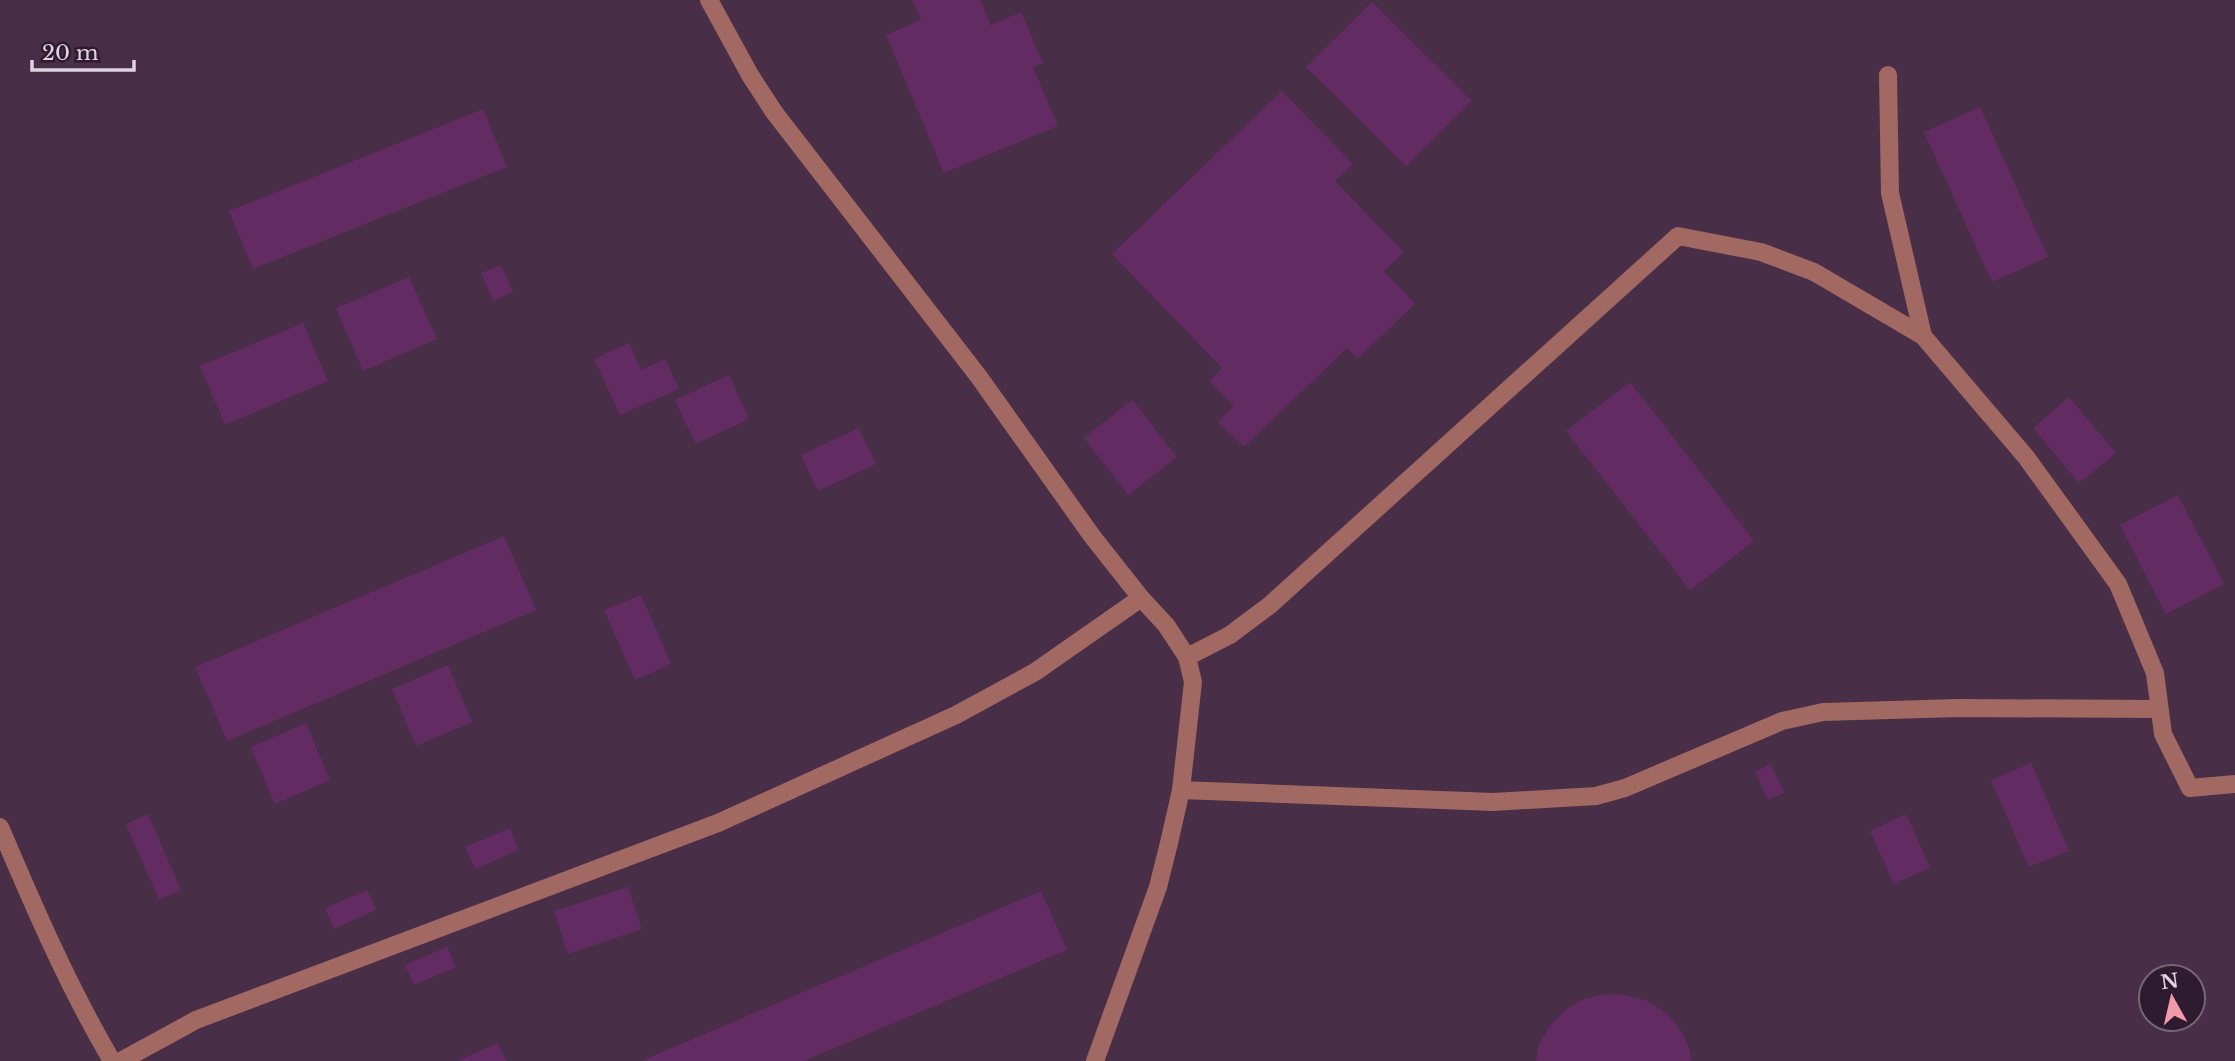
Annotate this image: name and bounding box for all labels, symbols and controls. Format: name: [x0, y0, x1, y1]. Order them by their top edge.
scale bar: [32, 28, 133, 72]
text: 20 m: [42, 40, 99, 66]
north arrow: [2137, 963, 2207, 1033]
text: N: [2159, 969, 2180, 994]

